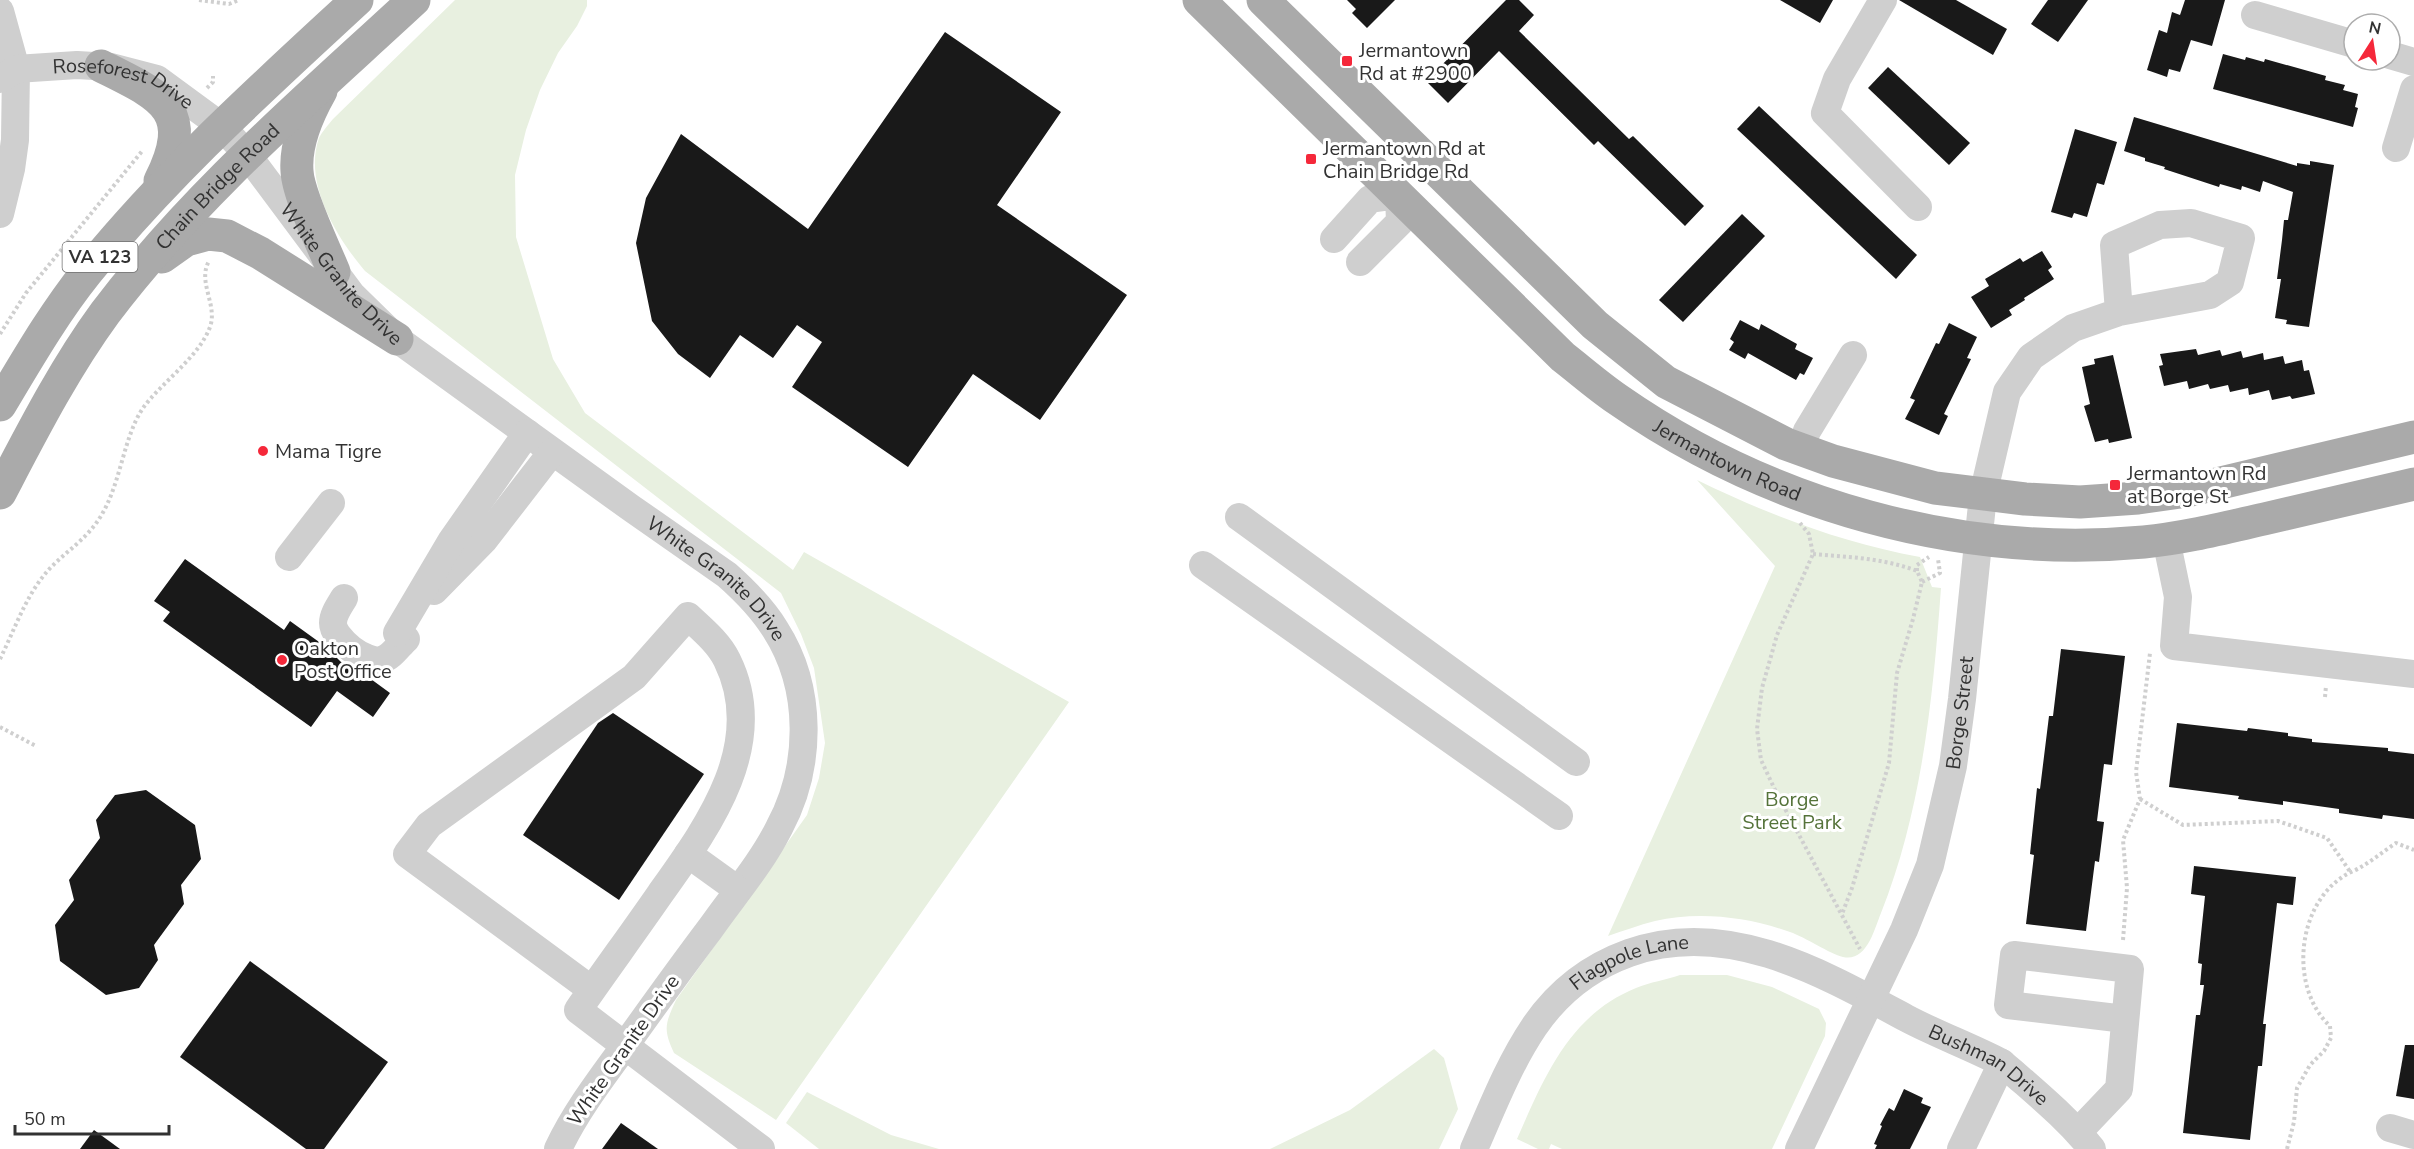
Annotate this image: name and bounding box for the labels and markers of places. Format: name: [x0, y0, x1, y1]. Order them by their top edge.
place label: Jermantown Rd at #2900: [1358, 37, 1472, 87]
marker: Jermantown Rd at #2900: [1340, 54, 1354, 68]
place label: Jermantown Rd at Chain Bridge Rd: [1322, 135, 1486, 185]
marker: Jermantown Rd at Chain Bridge Rd: [1304, 152, 1318, 166]
place label: Mama Tigre: [275, 438, 382, 465]
marker: Mama Tigre: [256, 444, 270, 458]
place label: Jermantown Rd at Borge St: [2126, 460, 2266, 510]
marker: Jermantown Rd at Borge St: [2108, 478, 2122, 492]
place label: Oakton Post Office: [294, 635, 392, 685]
marker: Oakton Post Office: [275, 653, 289, 667]

